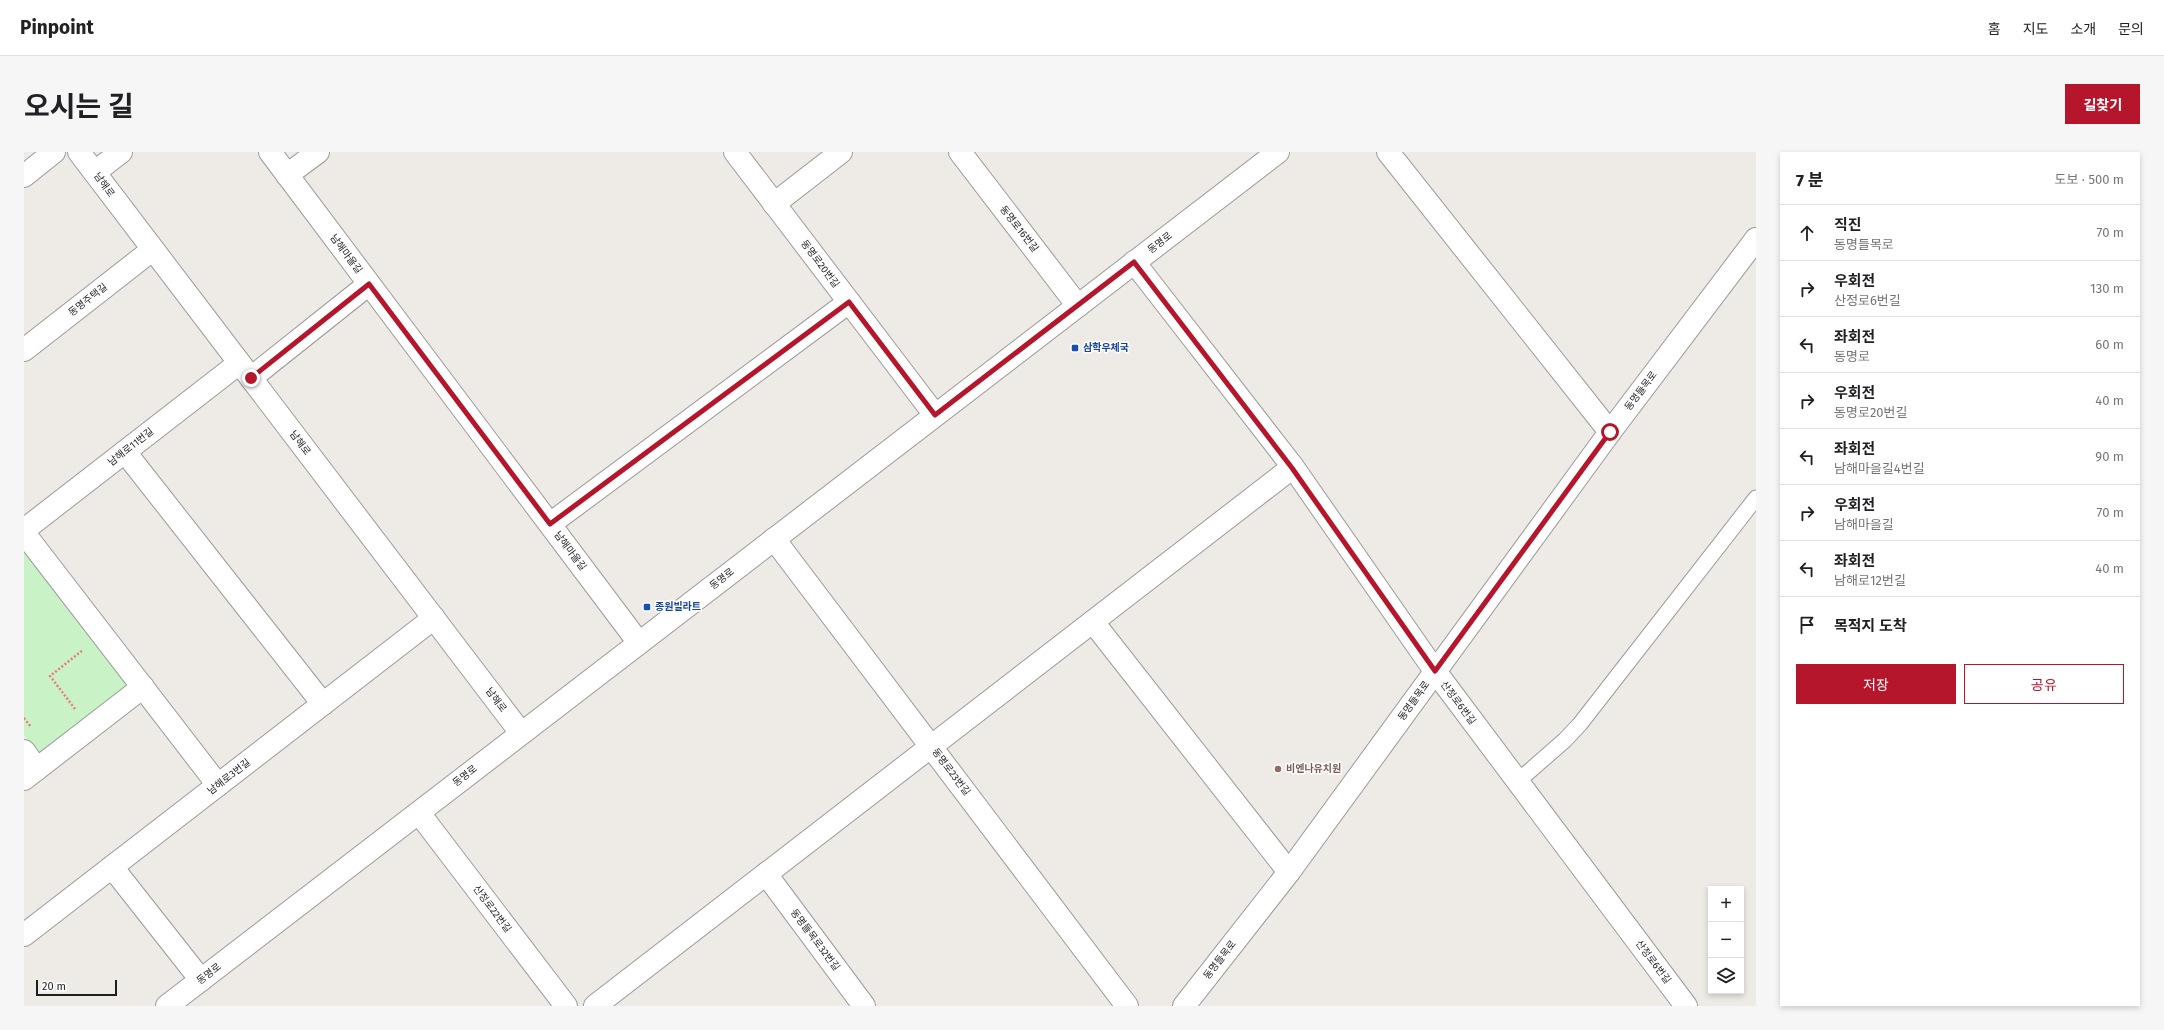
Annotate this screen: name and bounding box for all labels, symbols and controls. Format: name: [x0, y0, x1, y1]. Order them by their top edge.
text: Pinpoint: [20, 16, 94, 39]
text: 홈: [1988, 21, 2001, 38]
text: 지도: [2023, 21, 2048, 38]
text: 소개: [2070, 21, 2096, 38]
text: 문의: [2118, 21, 2144, 38]
button: 길찾기: [2065, 84, 2140, 124]
text: 오시는 길: [24, 90, 134, 123]
street label: 남해로: [91, 170, 117, 200]
text: 7 분: [1796, 170, 1824, 191]
text: 도보 · 500 m: [2054, 172, 2124, 187]
street label: 동명로16번길: [997, 203, 1041, 255]
text: 직진: [1834, 216, 1862, 234]
icon: ahead: [1796, 222, 1818, 244]
text: 70 m: [2097, 225, 2124, 240]
street label: 동명로: [1145, 230, 1175, 256]
street label: 남해마을길: [327, 232, 365, 276]
text: 동명들목로: [1834, 237, 1894, 252]
street label: 동명로20번길: [798, 238, 842, 290]
text: 우회전: [1834, 272, 1875, 290]
icon: right: [1796, 278, 1818, 300]
street label: 동명주택길: [66, 281, 110, 319]
text: 130 m: [2090, 281, 2124, 296]
text: 산정로6번길: [1834, 293, 1901, 308]
text: 좌회전: [1834, 328, 1875, 346]
icon: left: [1796, 334, 1818, 356]
text: 60 m: [2095, 337, 2124, 352]
place label: 삼학우체국: [1083, 341, 1129, 354]
marker: 삼학우체국: [1070, 343, 1080, 353]
text: 동명로: [1834, 349, 1870, 364]
route end: [242, 369, 260, 387]
street label: 동명들목로: [1622, 369, 1660, 413]
text: 우회전: [1834, 384, 1875, 402]
icon: right: [1796, 390, 1818, 412]
text: 40 m: [2095, 393, 2124, 408]
text: 동명로20번길: [1834, 405, 1908, 420]
route start: [1601, 423, 1619, 441]
street label: 남해로11번길: [106, 425, 156, 469]
street label: 남해로: [287, 428, 313, 458]
text: 좌회전: [1834, 440, 1875, 458]
icon: left: [1796, 446, 1818, 468]
text: 90 m: [2095, 449, 2124, 464]
text: 남해마을길4번길: [1834, 461, 1925, 476]
text: 우회전: [1834, 496, 1875, 514]
icon: right: [1796, 502, 1818, 524]
text: 70 m: [2097, 505, 2124, 520]
text: 남해마을길: [1834, 517, 1894, 532]
street label: 남해마을길: [551, 529, 589, 573]
text: 좌회전: [1834, 552, 1875, 570]
icon: left: [1796, 558, 1818, 580]
text: 40 m: [2095, 561, 2124, 576]
street label: 동명로: [707, 566, 737, 592]
text: 남해로12번길: [1834, 573, 1906, 588]
place label: 종원빌라트: [655, 601, 701, 613]
marker: 종원빌라트: [642, 602, 652, 612]
icon: arrive: [1796, 614, 1818, 636]
text: 목적지 도착: [1834, 617, 1907, 635]
button: 저장: [1796, 664, 1956, 704]
button: 공유: [1964, 664, 2124, 704]
street label: 동명들목로: [1396, 679, 1432, 723]
street label: 산정로6번길: [1438, 679, 1478, 727]
street label: 남해로: [483, 685, 509, 715]
street label: 동명로23번길: [929, 746, 973, 798]
street label: 남해로3번길: [205, 757, 253, 797]
street label: 동명로: [450, 763, 480, 789]
place label: 비엔나유치원: [1286, 763, 1341, 775]
marker: 비엔나유치원: [1273, 764, 1283, 774]
street label: 산정로22번길: [470, 883, 514, 935]
map controls: [1708, 886, 1744, 994]
button: +: [1708, 886, 1744, 922]
street label: 동명들목로32번길: [788, 907, 842, 973]
button: −: [1708, 922, 1744, 958]
street label: 동명들목로: [1201, 938, 1239, 982]
street label: 산정로6번길: [1633, 938, 1673, 986]
button: layers: [1708, 958, 1744, 994]
street label: 동명로: [194, 961, 224, 987]
scale bar: [36, 978, 117, 997]
text: 20 m: [42, 980, 66, 993]

